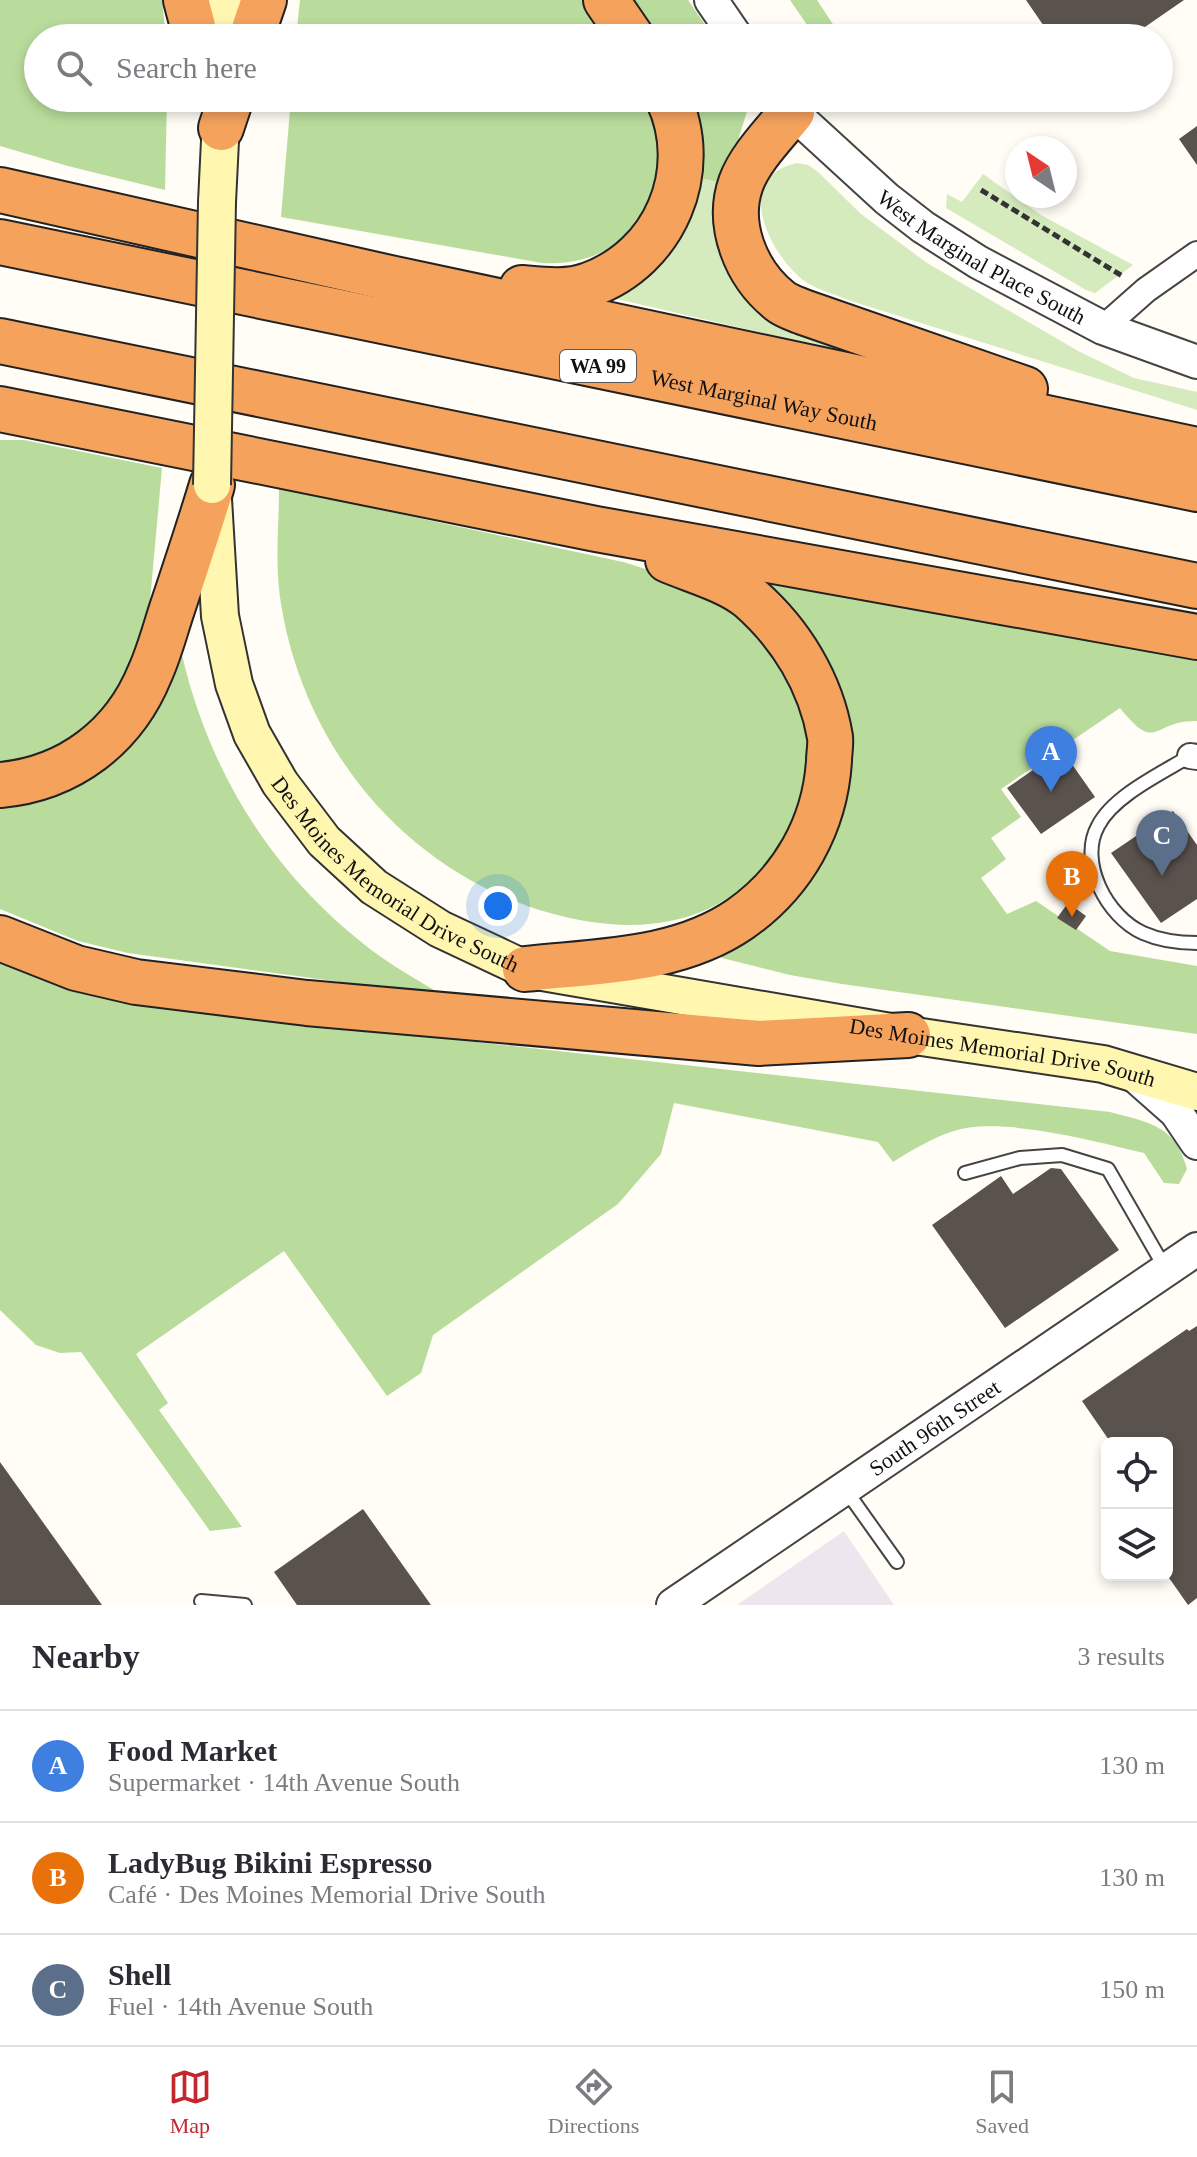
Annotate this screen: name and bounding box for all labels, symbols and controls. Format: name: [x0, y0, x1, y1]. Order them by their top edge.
search box: [24, 24, 1173, 112]
icon: search: [52, 46, 96, 90]
text: Search here: [116, 51, 257, 84]
north arrow: [1005, 136, 1077, 208]
street label: West Marginal Place South: [872, 184, 1090, 330]
road number: WA 99: [560, 350, 636, 382]
street label: West Marginal Way South: [648, 365, 879, 436]
pin: A: [1025, 726, 1077, 792]
street label: Des Moines Memorial Drive South: [266, 771, 523, 977]
pin: C: [1136, 810, 1188, 876]
pin: B: [1046, 851, 1098, 917]
your location: [478, 886, 518, 926]
street label: Des Moines Memorial Drive South: [848, 1013, 1159, 1092]
street label: South 96th Street: [864, 1375, 1005, 1481]
map controls: [1101, 1437, 1173, 1581]
button: locate: [1101, 1437, 1173, 1509]
button: layers: [1101, 1509, 1173, 1581]
text: Nearby: [32, 1638, 140, 1675]
text: 3 results: [1078, 1642, 1165, 1671]
text: Food Market: [108, 1734, 277, 1767]
text: A: [49, 1751, 67, 1780]
text: 130 m: [1099, 1751, 1165, 1780]
text: Supermarket · 14th Avenue South: [108, 1768, 460, 1797]
text: LadyBug Bikini Espresso: [108, 1846, 433, 1879]
text: B: [49, 1863, 67, 1892]
text: 130 m: [1099, 1863, 1165, 1892]
text: Café · Des Moines Memorial Drive South: [108, 1880, 546, 1909]
text: Shell: [108, 1958, 171, 1991]
text: C: [49, 1975, 67, 2004]
text: 150 m: [1099, 1975, 1165, 2004]
text: Fuel · 14th Avenue South: [108, 1992, 373, 2021]
tab: Map: [168, 2065, 212, 2139]
tab: Directions: [548, 2065, 639, 2139]
tab: Saved: [975, 2065, 1029, 2139]

